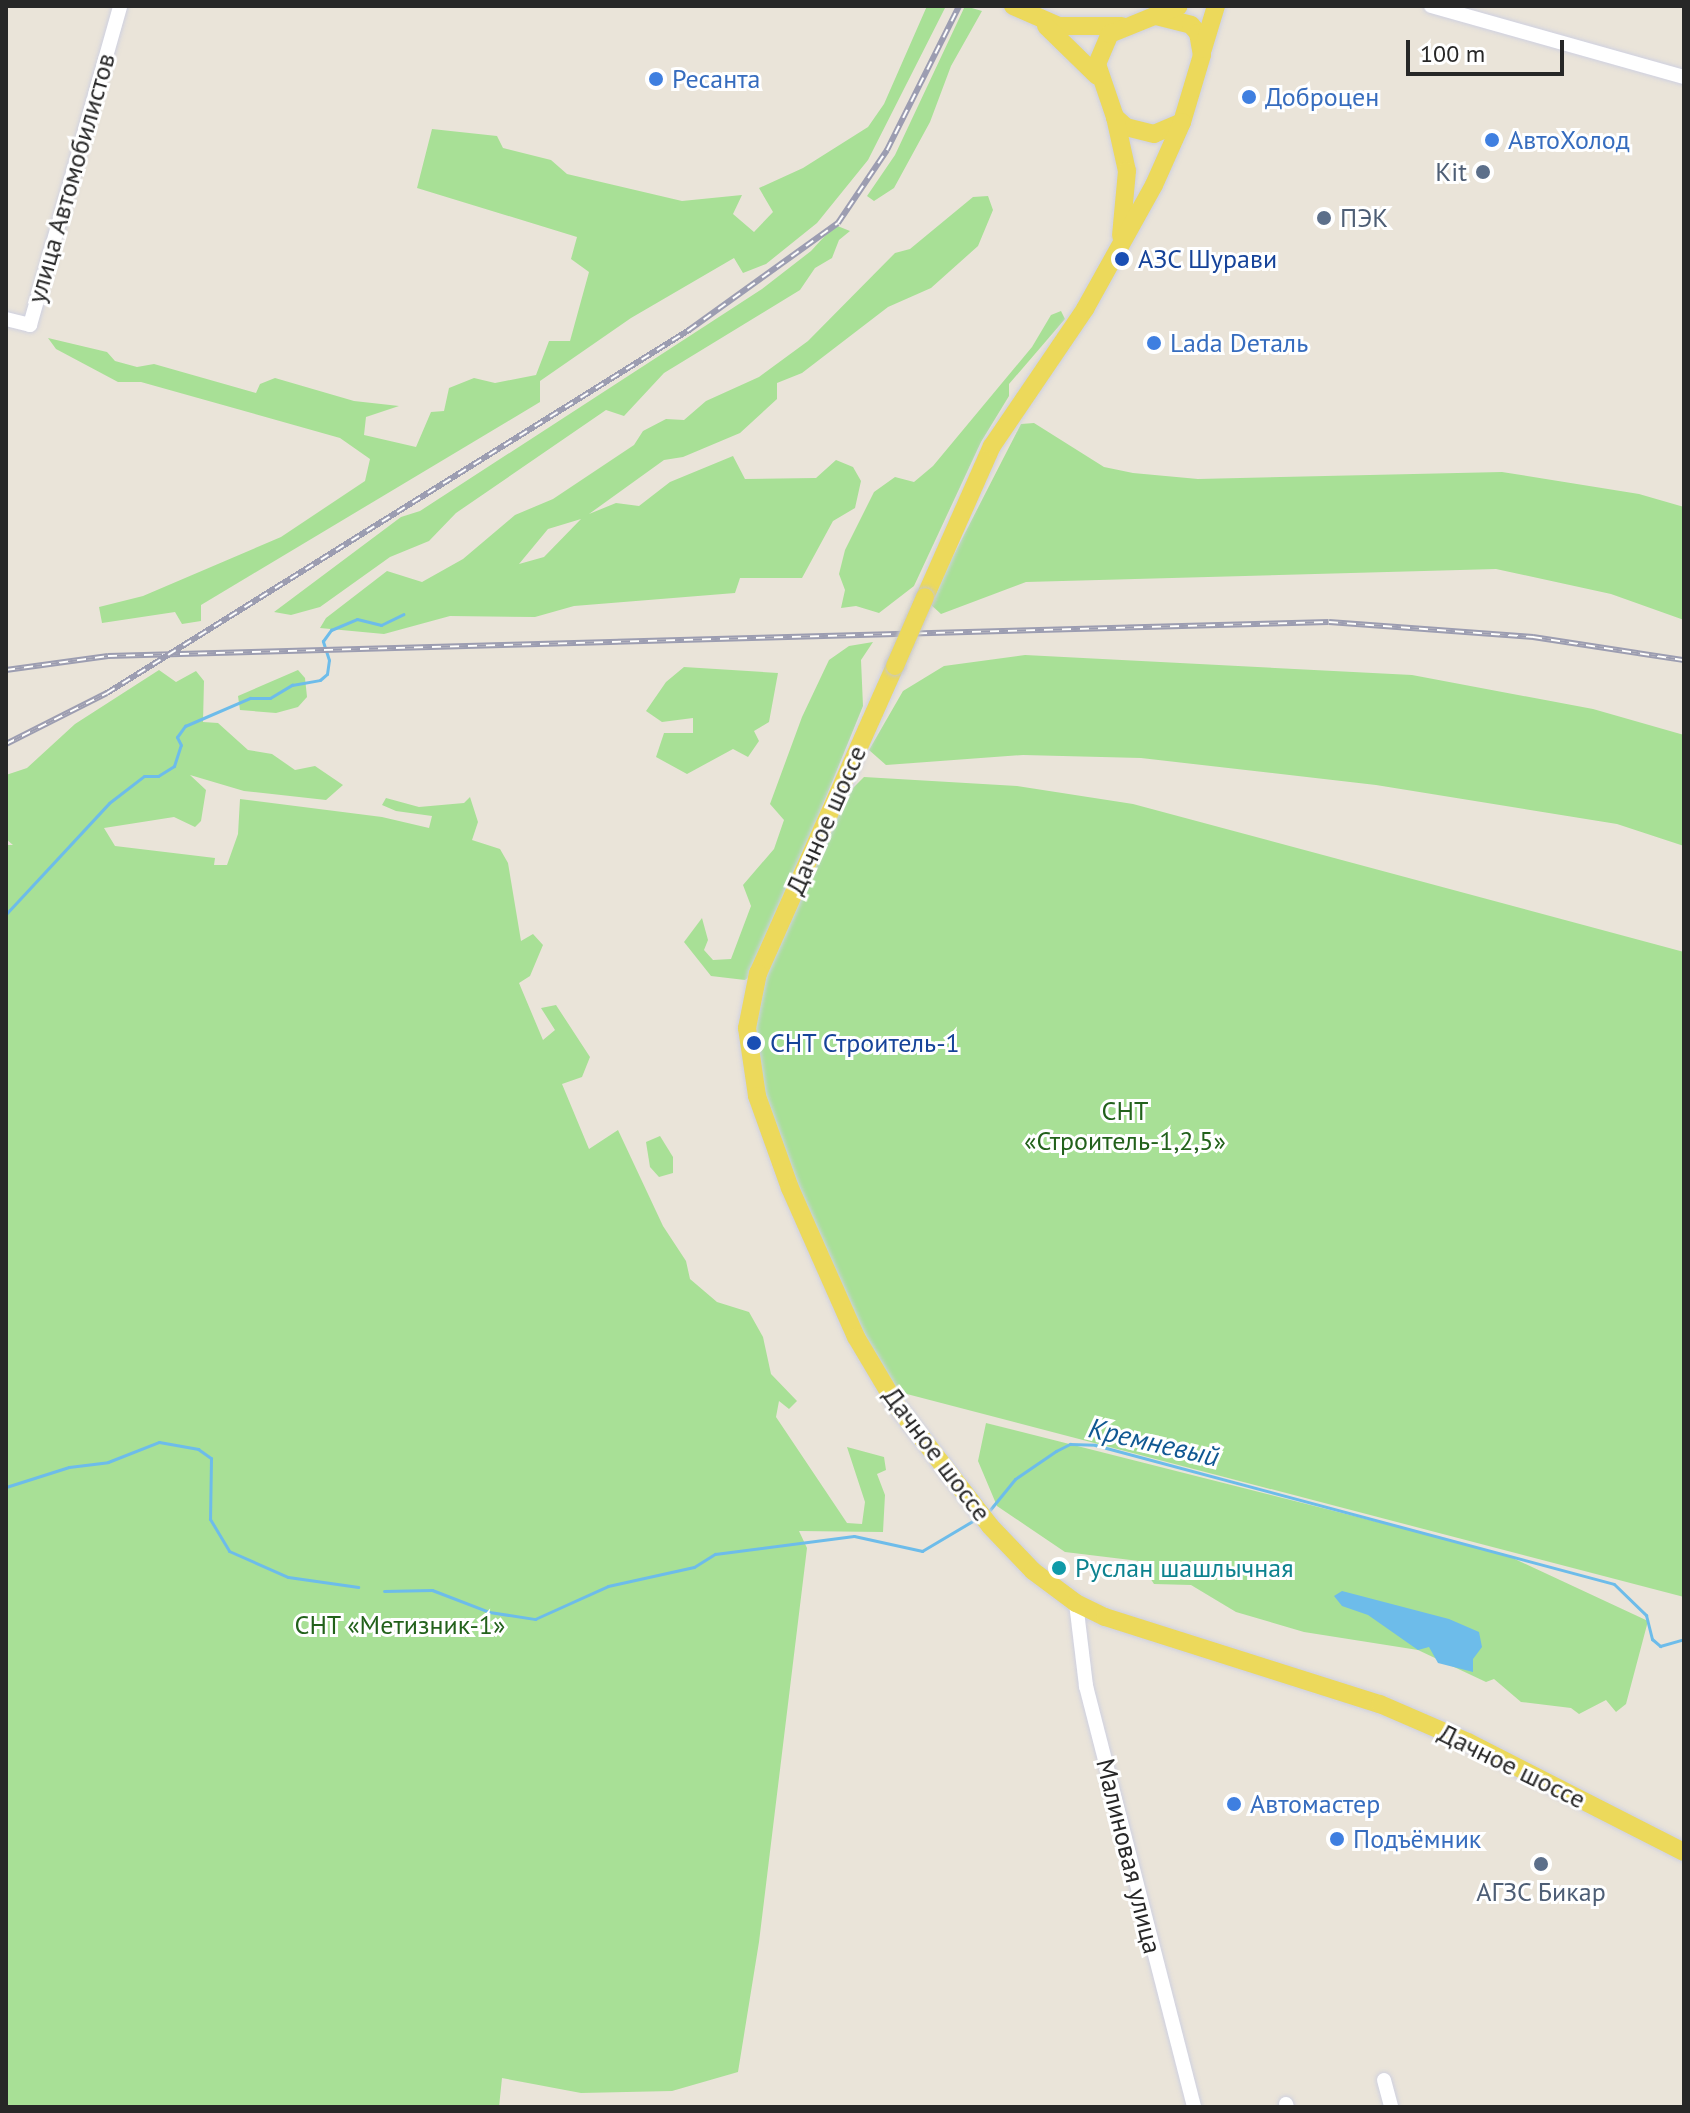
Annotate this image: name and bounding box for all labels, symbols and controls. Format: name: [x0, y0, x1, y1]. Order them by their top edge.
scale bar: [1410, 24, 1568, 74]
text: 100 m: [1420, 38, 1485, 69]
street label: улица Автомобилистов: [20, 49, 122, 307]
place label: Ресанта: [672, 63, 760, 95]
marker: Ресанта: [647, 70, 665, 88]
place label: Доброцен: [1265, 81, 1379, 113]
marker: Доброцен: [1240, 88, 1258, 106]
place label: АвтоХолод: [1508, 124, 1630, 156]
marker: АвтоХолод: [1483, 131, 1501, 149]
place label: Kit: [1435, 156, 1467, 188]
marker: Kit: [1474, 163, 1492, 181]
place label: ПЭК: [1340, 202, 1388, 234]
marker: ПЭК: [1315, 209, 1333, 227]
place label: АЗС Шурави: [1138, 243, 1278, 275]
marker: АЗС Шурави: [1113, 250, 1131, 268]
place label: Lada Dеталь: [1170, 327, 1308, 359]
marker: Lada Dеталь: [1145, 334, 1163, 352]
street label: Дачное шоссе: [779, 741, 873, 899]
place label: СНТ Строитель-1: [770, 1027, 961, 1059]
marker: СНТ Строитель-1: [745, 1034, 763, 1052]
park label: СНТ «Строитель-1,2,5»: [1024, 1095, 1226, 1156]
street label: Дачное шоссе: [876, 1381, 998, 1527]
water label: Кремневый: [1085, 1411, 1223, 1473]
place label: Руслан шашлычная: [1075, 1552, 1294, 1584]
marker: Руслан шашлычная: [1050, 1559, 1068, 1577]
park label: СНТ «Метизник-1»: [294, 1609, 506, 1641]
street label: Дачное шоссе: [1433, 1717, 1591, 1815]
street label: Малиновая улица: [1090, 1755, 1168, 1957]
place label: Автомастер: [1250, 1788, 1380, 1820]
marker: Автомастер: [1225, 1795, 1243, 1813]
place label: Подъёмник: [1353, 1823, 1481, 1855]
marker: Подъёмник: [1328, 1830, 1346, 1848]
marker: АГЗС Бикар: [1532, 1855, 1550, 1873]
place label: АГЗС Бикар: [1476, 1876, 1606, 1908]

